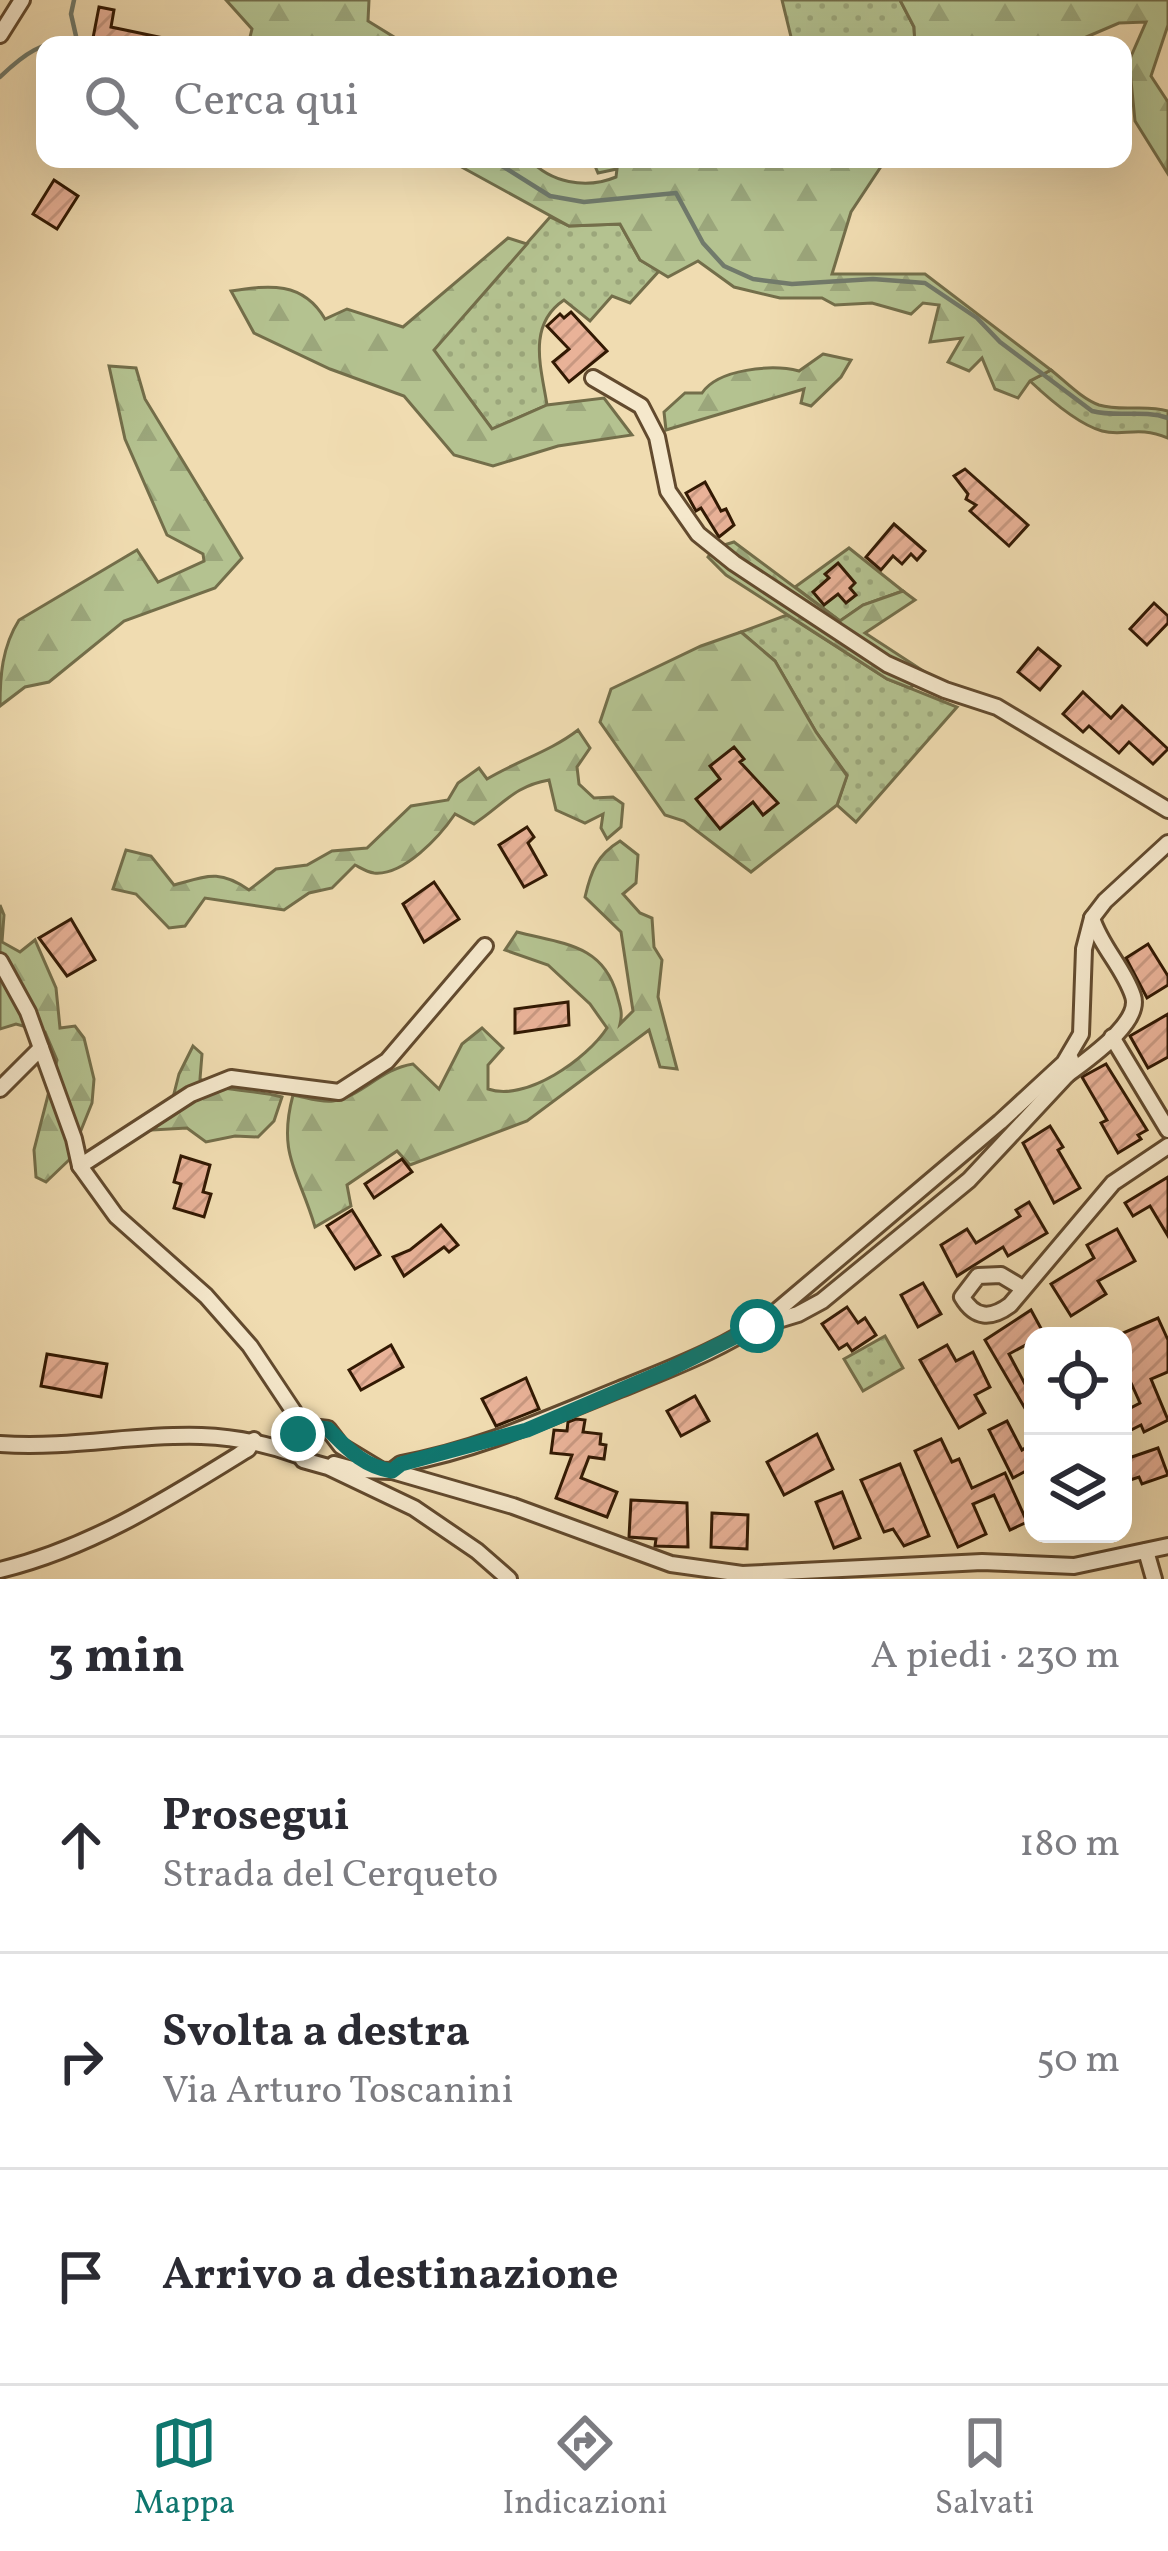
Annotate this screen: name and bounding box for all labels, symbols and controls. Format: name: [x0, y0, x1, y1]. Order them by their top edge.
search box: [36, 36, 1132, 168]
icon: search: [78, 69, 144, 135]
text: Cerca qui: [174, 71, 359, 134]
route start: [730, 1299, 784, 1353]
map controls: [1024, 1327, 1132, 1543]
button: locate: [1024, 1327, 1132, 1435]
route end: [271, 1407, 325, 1461]
button: layers: [1024, 1435, 1132, 1543]
text: 3 min: [48, 1622, 185, 1693]
text: A piedi · 230 m: [870, 1630, 1120, 1684]
text: Prosegui: [162, 1786, 350, 1849]
icon: ahead: [48, 1812, 114, 1878]
text: 180 m: [1019, 1818, 1120, 1872]
text: Strada del Cerqueto: [162, 1849, 498, 1903]
text: Svolta a destra: [162, 2002, 470, 2065]
icon: right: [48, 2028, 114, 2094]
text: 50 m: [1036, 2034, 1120, 2088]
text: Via Arturo Toscanini: [162, 2065, 513, 2119]
icon: arrive: [48, 2244, 114, 2310]
text: Arrivo a destinazione: [162, 2245, 618, 2308]
tab: Mappa: [134, 2410, 235, 2528]
tab: Indicazioni: [503, 2410, 667, 2528]
tab: Salvati: [935, 2410, 1034, 2528]

